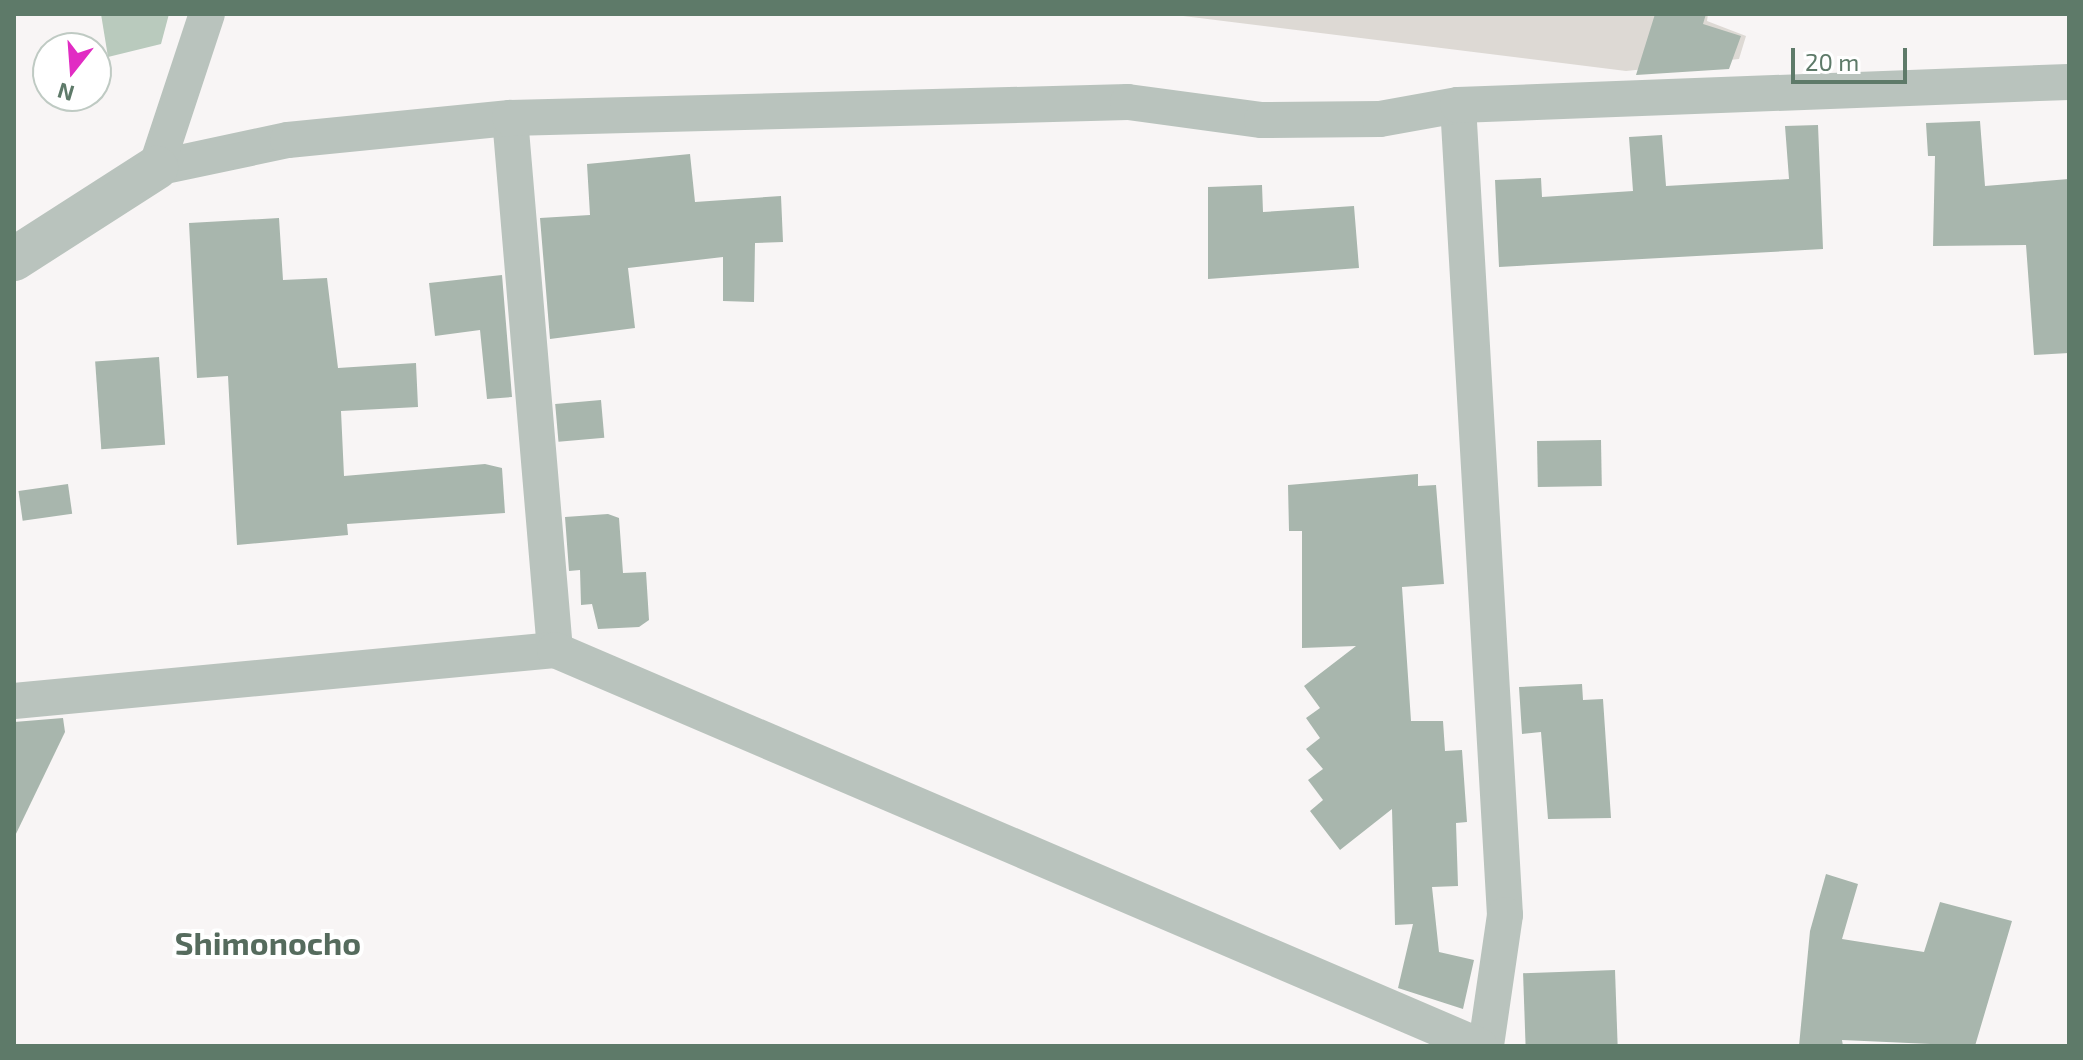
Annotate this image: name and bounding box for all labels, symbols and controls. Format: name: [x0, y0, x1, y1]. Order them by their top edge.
north arrow: [32, 32, 112, 112]
scale bar: [1795, 32, 1911, 82]
text: 20 m: [1805, 47, 1859, 76]
text: N: [54, 78, 77, 108]
district label: Shimonocho: [175, 923, 361, 961]

